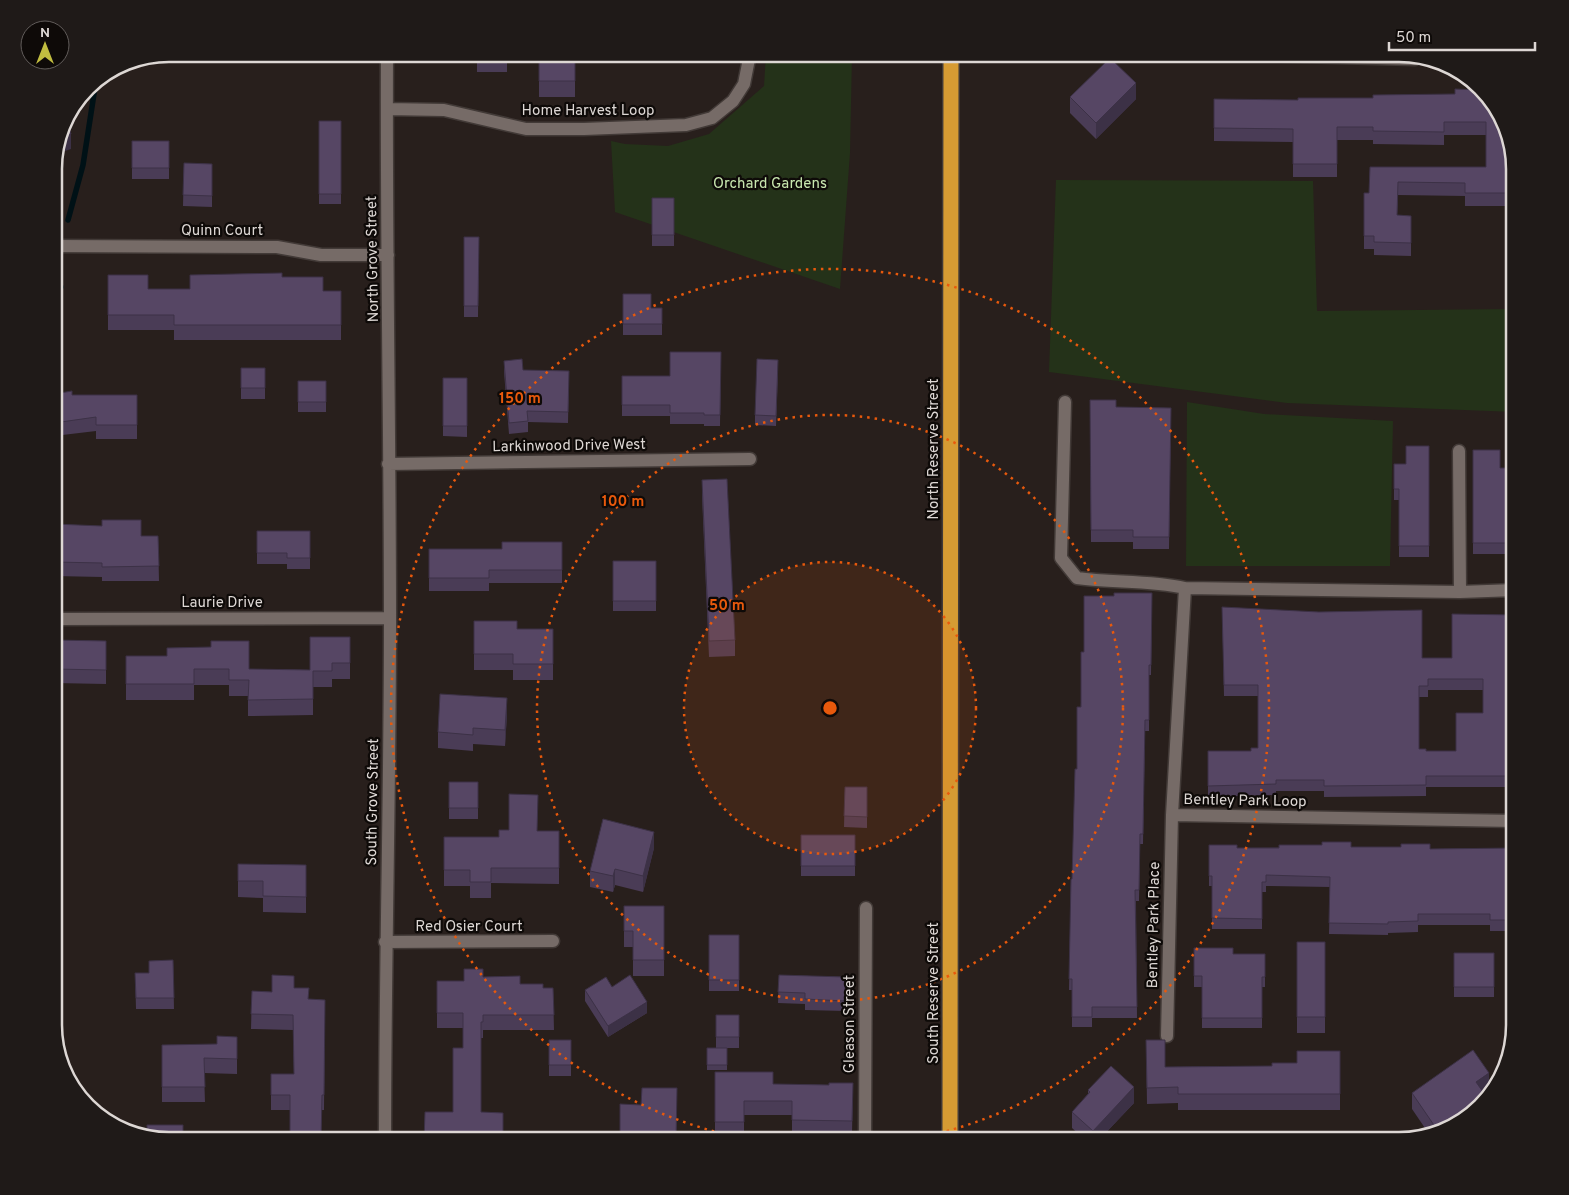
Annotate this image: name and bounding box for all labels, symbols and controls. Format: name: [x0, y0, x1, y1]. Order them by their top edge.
north arrow: [20, 20, 70, 70]
scale bar: [1389, 20, 1535, 52]
text: N: [40, 25, 50, 42]
text: 50 m: [1396, 29, 1431, 48]
street label: Home Harvest Loop: [522, 102, 654, 121]
park label: Orchard Gardens: [713, 175, 827, 194]
street label: North Grove Street: [363, 195, 384, 323]
street label: Quinn Court: [181, 222, 263, 241]
street label: North Reserve Street: [925, 378, 944, 520]
text: 150 m: [499, 390, 541, 409]
street label: Larkinwood Drive West: [492, 436, 646, 457]
text: 100 m: [602, 493, 644, 512]
street label: Laurie Drive: [181, 594, 263, 613]
text: 50 m: [709, 597, 745, 616]
centre of rings: [821, 699, 839, 717]
street label: South Grove Street: [363, 738, 384, 866]
street label: Bentley Park Loop: [1183, 791, 1307, 812]
street label: Bentley Park Place: [1144, 862, 1165, 988]
street label: Red Osier Court: [415, 918, 523, 937]
street label: South Reserve Street: [925, 922, 944, 1064]
street label: Gleason Street: [841, 975, 860, 1073]

